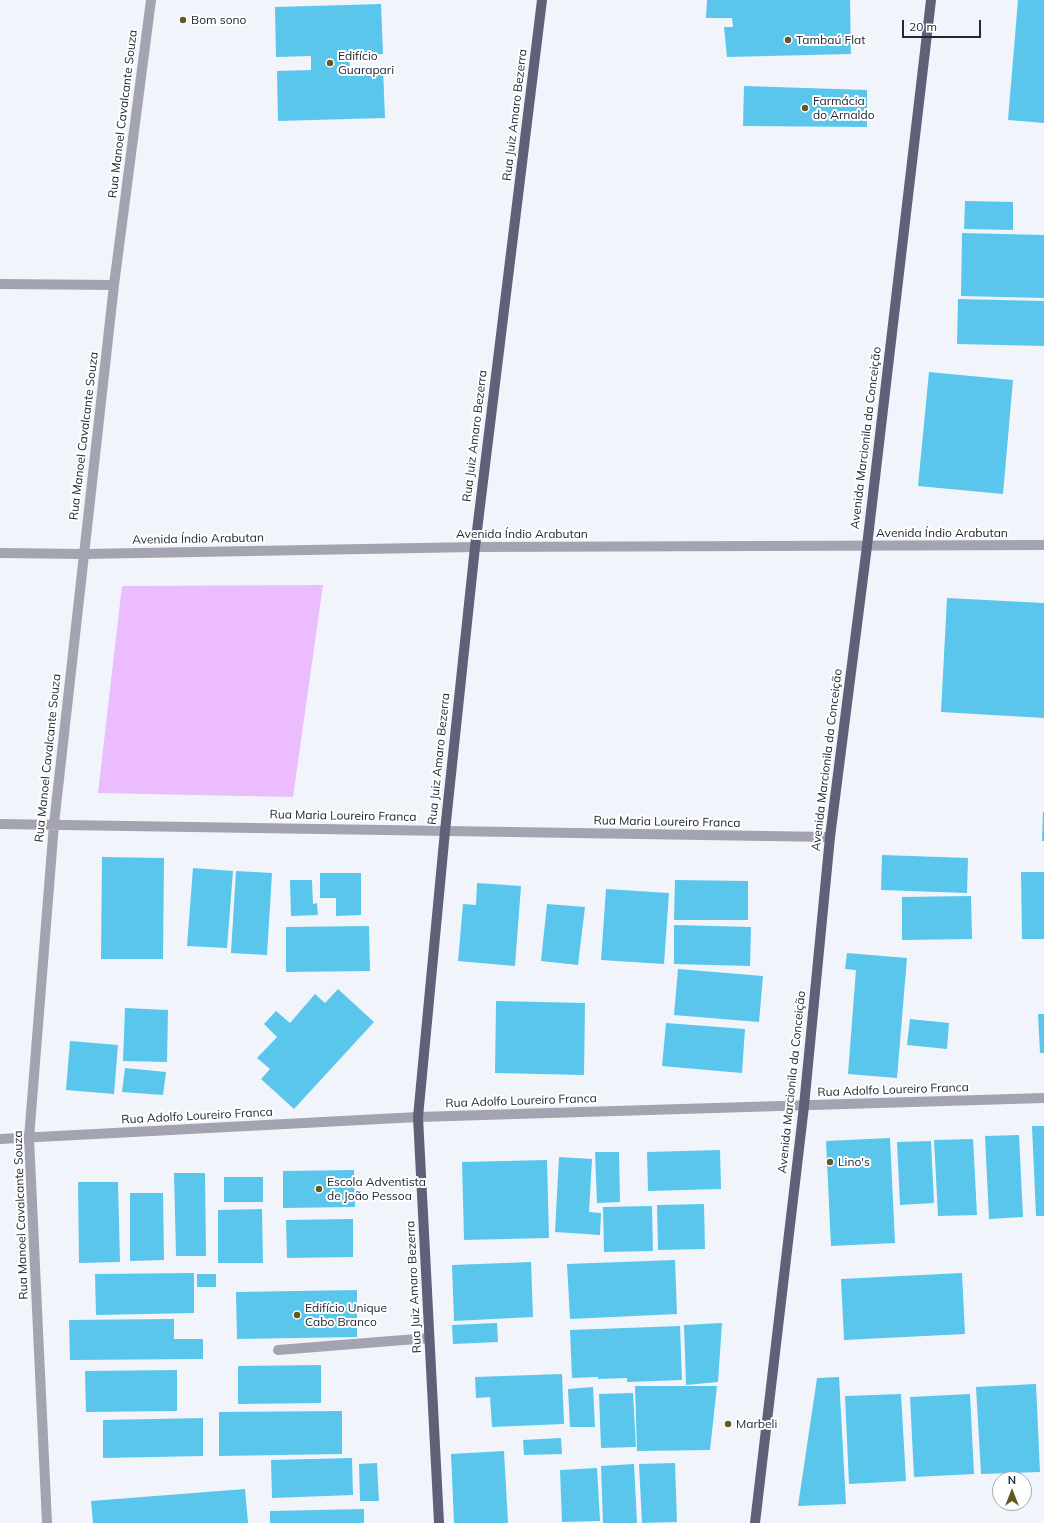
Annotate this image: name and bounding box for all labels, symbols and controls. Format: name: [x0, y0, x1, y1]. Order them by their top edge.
scale bar: [904, 12, 983, 38]
place label: Bom sono: [191, 13, 246, 27]
marker: Bom sono: [178, 15, 188, 25]
text: 20 m: [909, 19, 937, 34]
street label: Rua Manoel Cavalcante Souza: [106, 29, 140, 199]
place label: Tambaú Flat: [796, 33, 866, 47]
marker: Tambaú Flat: [783, 35, 793, 45]
street label: Rua Juiz Amaro Bezerra: [500, 48, 530, 182]
place label: Edifício Guarapari: [338, 49, 394, 77]
marker: Edifício Guarapari: [325, 58, 335, 68]
place label: Farmácia do Arnaldo: [813, 94, 874, 122]
marker: Farmácia do Arnaldo: [800, 103, 810, 113]
street label: Avenida Marcionila da Conceição: [848, 346, 884, 530]
street label: Rua Manoel Cavalcante Souza: [67, 351, 101, 521]
street label: Rua Juiz Amaro Bezerra: [460, 369, 490, 503]
street label: Avenida Índio Arabutan: [876, 526, 1008, 540]
street label: Avenida Índio Arabutan: [456, 527, 588, 541]
street label: Avenida Índio Arabutan: [132, 531, 264, 547]
street label: Avenida Marcionila da Conceição: [809, 668, 845, 852]
street label: Rua Manoel Cavalcante Souza: [32, 673, 64, 843]
street label: Rua Juiz Amaro Bezerra: [425, 692, 453, 826]
street label: Rua Maria Loureiro Franca: [269, 808, 417, 824]
street label: Rua Maria Loureiro Franca: [593, 814, 741, 830]
street label: Avenida Marcionila da Conceição: [775, 990, 809, 1174]
street label: Rua Adolfo Loureiro Franca: [817, 1080, 969, 1100]
street label: Rua Adolfo Loureiro Franca: [445, 1091, 597, 1111]
street label: Rua Adolfo Loureiro Franca: [121, 1105, 273, 1127]
street label: Rua Manoel Cavalcante Souza: [11, 1130, 31, 1300]
place label: Lino's: [838, 1155, 870, 1169]
marker: Lino's: [825, 1157, 835, 1167]
place label: Escola Adventista de João Pessoa: [327, 1175, 426, 1203]
marker: Escola Adventista de João Pessoa: [314, 1184, 324, 1194]
street label: Rua Juiz Amaro Bezerra: [403, 1220, 425, 1354]
place label: Edifício Unique Cabo Branco: [305, 1301, 387, 1329]
marker: Edifício Unique Cabo Branco: [292, 1310, 302, 1320]
place label: Marbeli: [736, 1417, 777, 1431]
marker: Marbeli: [723, 1419, 733, 1429]
north arrow: [992, 1471, 1032, 1511]
text: N: [1008, 1473, 1016, 1487]

